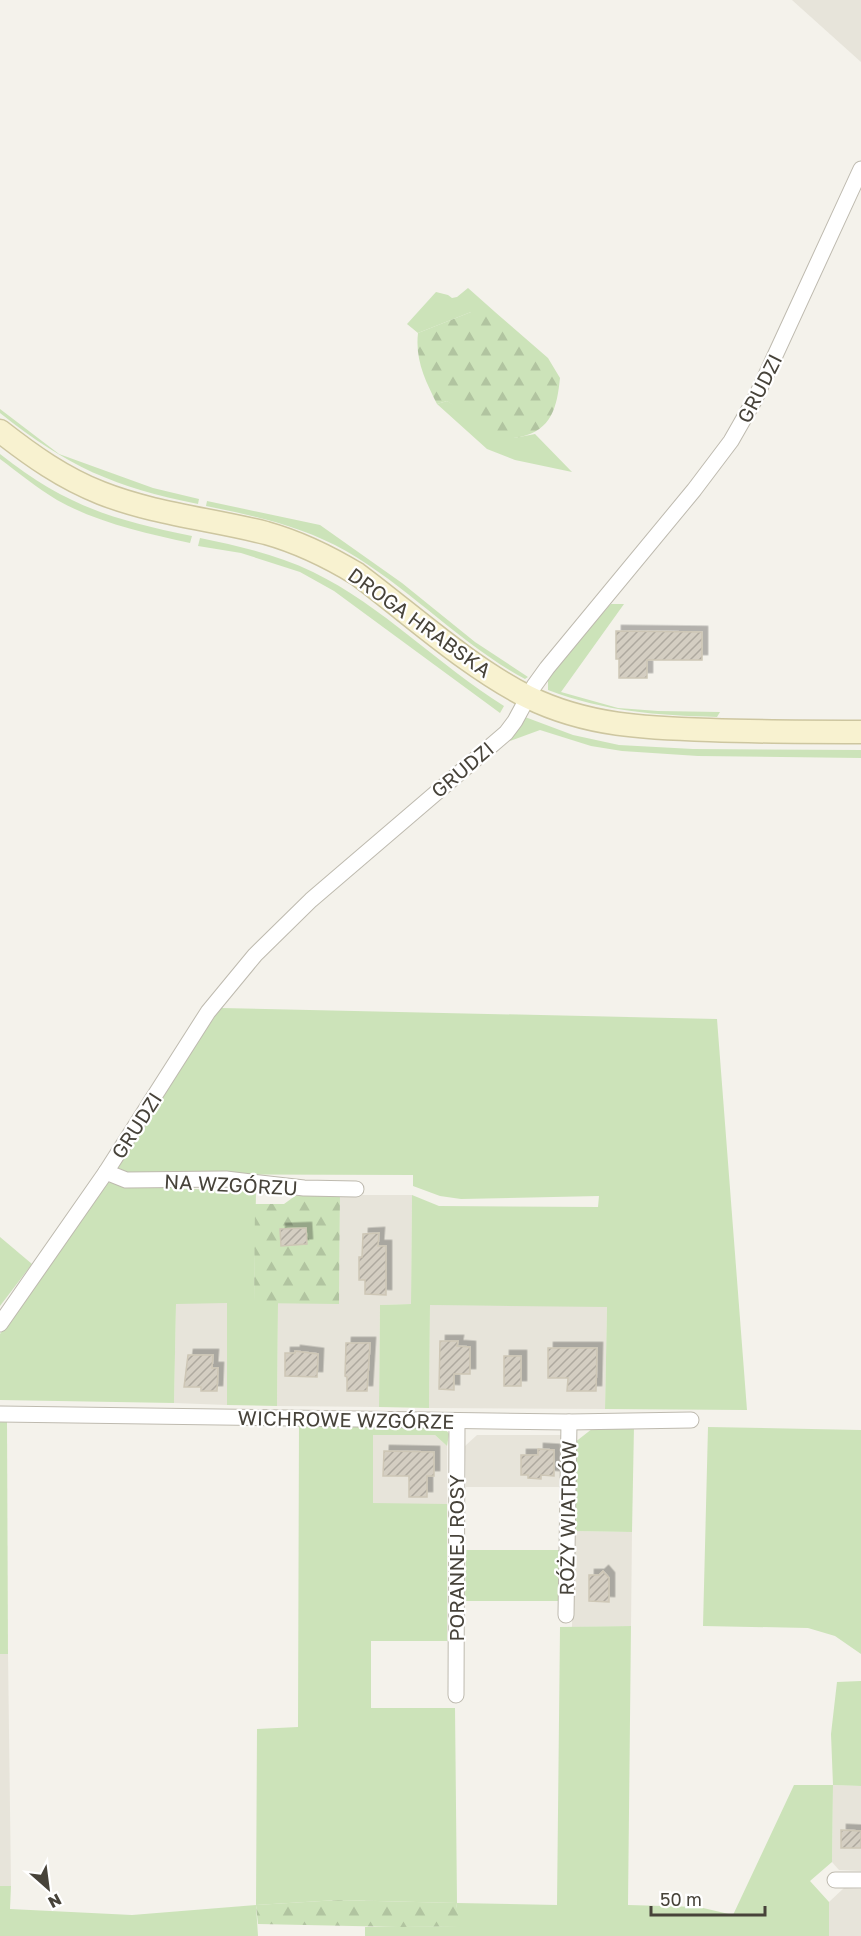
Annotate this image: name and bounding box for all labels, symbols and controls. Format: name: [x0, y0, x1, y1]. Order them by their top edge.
street label: GRUDZI: [731, 350, 787, 426]
street label: DROGA HRABSKA: [344, 562, 496, 682]
street label: GRUDZI: [426, 736, 498, 802]
street label: GRUDZI: [106, 1087, 166, 1163]
street label: NA WZGÓRZU: [164, 1169, 298, 1199]
street label: WICHROWE WZGÓRZE: [238, 1405, 454, 1433]
street label: RÓŻY WIATRÓW: [554, 1440, 580, 1596]
street label: PORANNEJ ROSY: [444, 1474, 468, 1642]
north arrow: [18, 1858, 78, 1918]
scale bar: [651, 1879, 765, 1917]
text: 50 m: [660, 1888, 702, 1910]
text: N: [45, 1890, 65, 1913]

